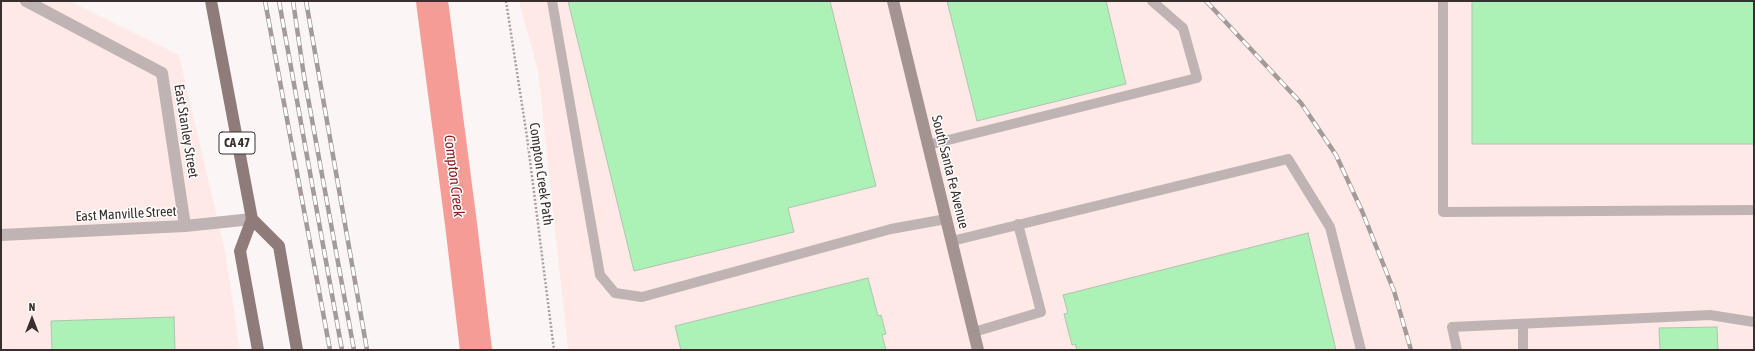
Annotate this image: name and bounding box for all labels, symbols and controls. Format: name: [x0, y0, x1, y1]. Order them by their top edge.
street label: East Stanley Street: [170, 83, 202, 179]
street label: South Santa Fe Avenue: [928, 114, 972, 230]
street label: Compton Creek Path: [525, 121, 557, 227]
road number: CA 47: [219, 132, 255, 154]
water label: Compton Creek: [440, 134, 468, 218]
street label: East Manville Street: [75, 203, 177, 225]
north arrow: [12, 299, 52, 339]
text: N: [29, 301, 35, 313]

